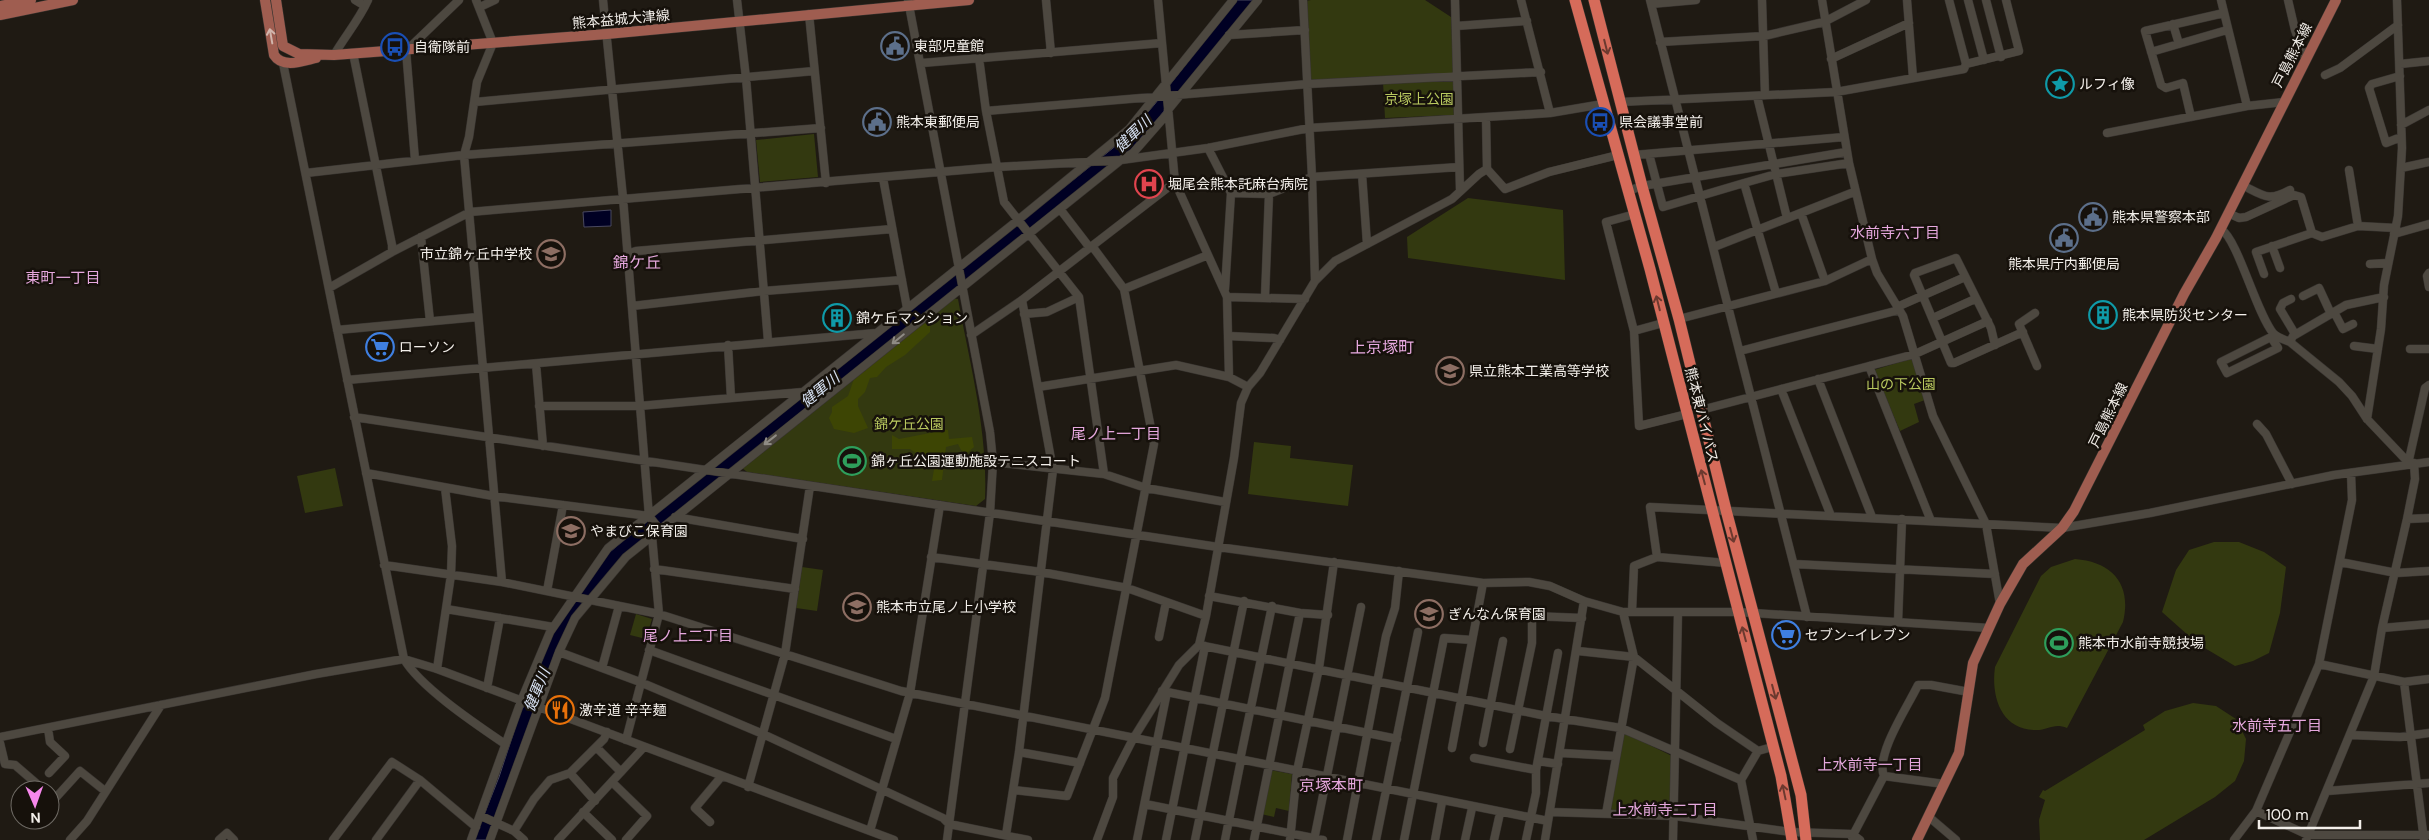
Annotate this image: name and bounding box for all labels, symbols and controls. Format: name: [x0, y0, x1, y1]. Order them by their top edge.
street label: 熊本益城大津線: [571, 6, 671, 32]
street label: 戸島熊本線: [2268, 20, 2316, 90]
one-way arrow: [266, 28, 276, 44]
public building icon: 東部児童館: [880, 31, 910, 61]
bus stop icon: 自衛隊前: [380, 32, 410, 62]
place label: 東部児童館: [914, 37, 984, 55]
place label: 自衛隊前: [414, 38, 470, 56]
one-way arrow: [1602, 39, 1611, 55]
place icon: ルフィ像: [2045, 69, 2075, 99]
place label: ルフィ像: [2079, 75, 2135, 93]
park label: 京塚上公園: [1384, 90, 1454, 108]
public building icon: 熊本東郵便局: [862, 107, 892, 137]
bus stop icon: 県会議事堂前: [1585, 107, 1615, 137]
water label: 健軍川: [1110, 110, 1158, 157]
place label: 熊本東郵便局: [896, 113, 980, 131]
place label: 県会議事堂前: [1619, 113, 1703, 131]
hospital icon: 堀尾会熊本託麻台病院: [1134, 169, 1164, 199]
place label: 堀尾会熊本託麻台病院: [1168, 175, 1308, 193]
public building icon: 熊本県警察本部: [2078, 202, 2108, 232]
place label: 熊本県警察本部: [2112, 208, 2210, 226]
district label: 水前寺六丁目: [1850, 223, 1940, 243]
public building icon: 熊本県庁内郵便局: [2049, 223, 2079, 253]
school or university icon: 市立錦ヶ丘中学校: [536, 239, 566, 269]
place label: 市立錦ヶ丘中学校: [420, 245, 532, 263]
district label: 錦ケ丘: [613, 252, 661, 273]
place label: 熊本県庁内郵便局: [2008, 255, 2120, 273]
district label: 東町一丁目: [25, 268, 101, 288]
one-way arrow: [1653, 295, 1662, 311]
building icon: 熊本県防災センター: [2088, 300, 2118, 330]
building icon: 錦ケ丘マンション: [822, 303, 852, 333]
place label: 熊本県防災センター: [2122, 306, 2248, 324]
place label: 錦ケ丘マンション: [856, 309, 968, 327]
supermarket icon: ローソン: [365, 332, 395, 362]
one-way arrow: [891, 334, 904, 345]
district label: 上京塚町: [1350, 337, 1414, 358]
place label: ローソン: [399, 338, 455, 356]
school or university icon: 県立熊本工業高等学校: [1435, 356, 1465, 386]
place label: 県立熊本工業高等学校: [1469, 362, 1609, 380]
street label: 熊本東バイパス: [1681, 365, 1723, 465]
water label: 健軍川: [796, 367, 845, 412]
park label: 山の下公園: [1866, 375, 1936, 393]
street label: 戸島熊本線: [2085, 380, 2131, 450]
park label: 錦ケ丘公園: [874, 415, 944, 433]
district label: 尾ノ上一丁目: [1071, 424, 1161, 444]
one-way arrow: [764, 434, 777, 445]
sports icon: 錦ヶ丘公園運動施設テニスコート: [837, 446, 867, 476]
place label: 錦ヶ丘公園運動施設テニスコート: [871, 452, 1081, 470]
one-way arrow: [1697, 470, 1707, 486]
school or university icon: やまびこ保育園: [556, 516, 586, 546]
place label: やまびこ保育園: [590, 522, 688, 540]
one-way arrow: [1728, 526, 1738, 542]
school or university icon: 熊本市立尾ノ上小学校: [842, 592, 872, 622]
place label: 熊本市立尾ノ上小学校: [876, 598, 1016, 616]
school or university icon: ぎんなん保育園: [1414, 599, 1444, 629]
place label: ぎんなん保育園: [1448, 605, 1546, 623]
supermarket icon: セブン-イレブン: [1771, 620, 1801, 650]
district label: 尾ノ上二丁目: [643, 626, 733, 646]
place label: セブン-イレブン: [1805, 626, 1911, 644]
one-way arrow: [1739, 627, 1749, 643]
sports icon: 熊本市水前寺競技場: [2044, 628, 2074, 658]
place label: 熊本市水前寺競技場: [2078, 634, 2204, 652]
water label: 健軍川: [519, 664, 555, 715]
one-way arrow: [1769, 683, 1779, 699]
restaurant icon: 激辛道 辛辛麺: [545, 695, 575, 725]
place label: 激辛道 辛辛麺: [579, 701, 667, 719]
district label: 水前寺五丁目: [2232, 716, 2322, 736]
district label: 上水前寺一丁目: [1817, 755, 1923, 775]
district label: 京塚本町: [1299, 775, 1363, 796]
north arrow: [10, 780, 60, 830]
one-way arrow: [1779, 784, 1788, 800]
scale bar: [2259, 798, 2360, 830]
district label: 上水前寺二丁目: [1612, 800, 1718, 820]
text: 100 m: [2266, 805, 2309, 825]
text: N: [30, 809, 41, 827]

